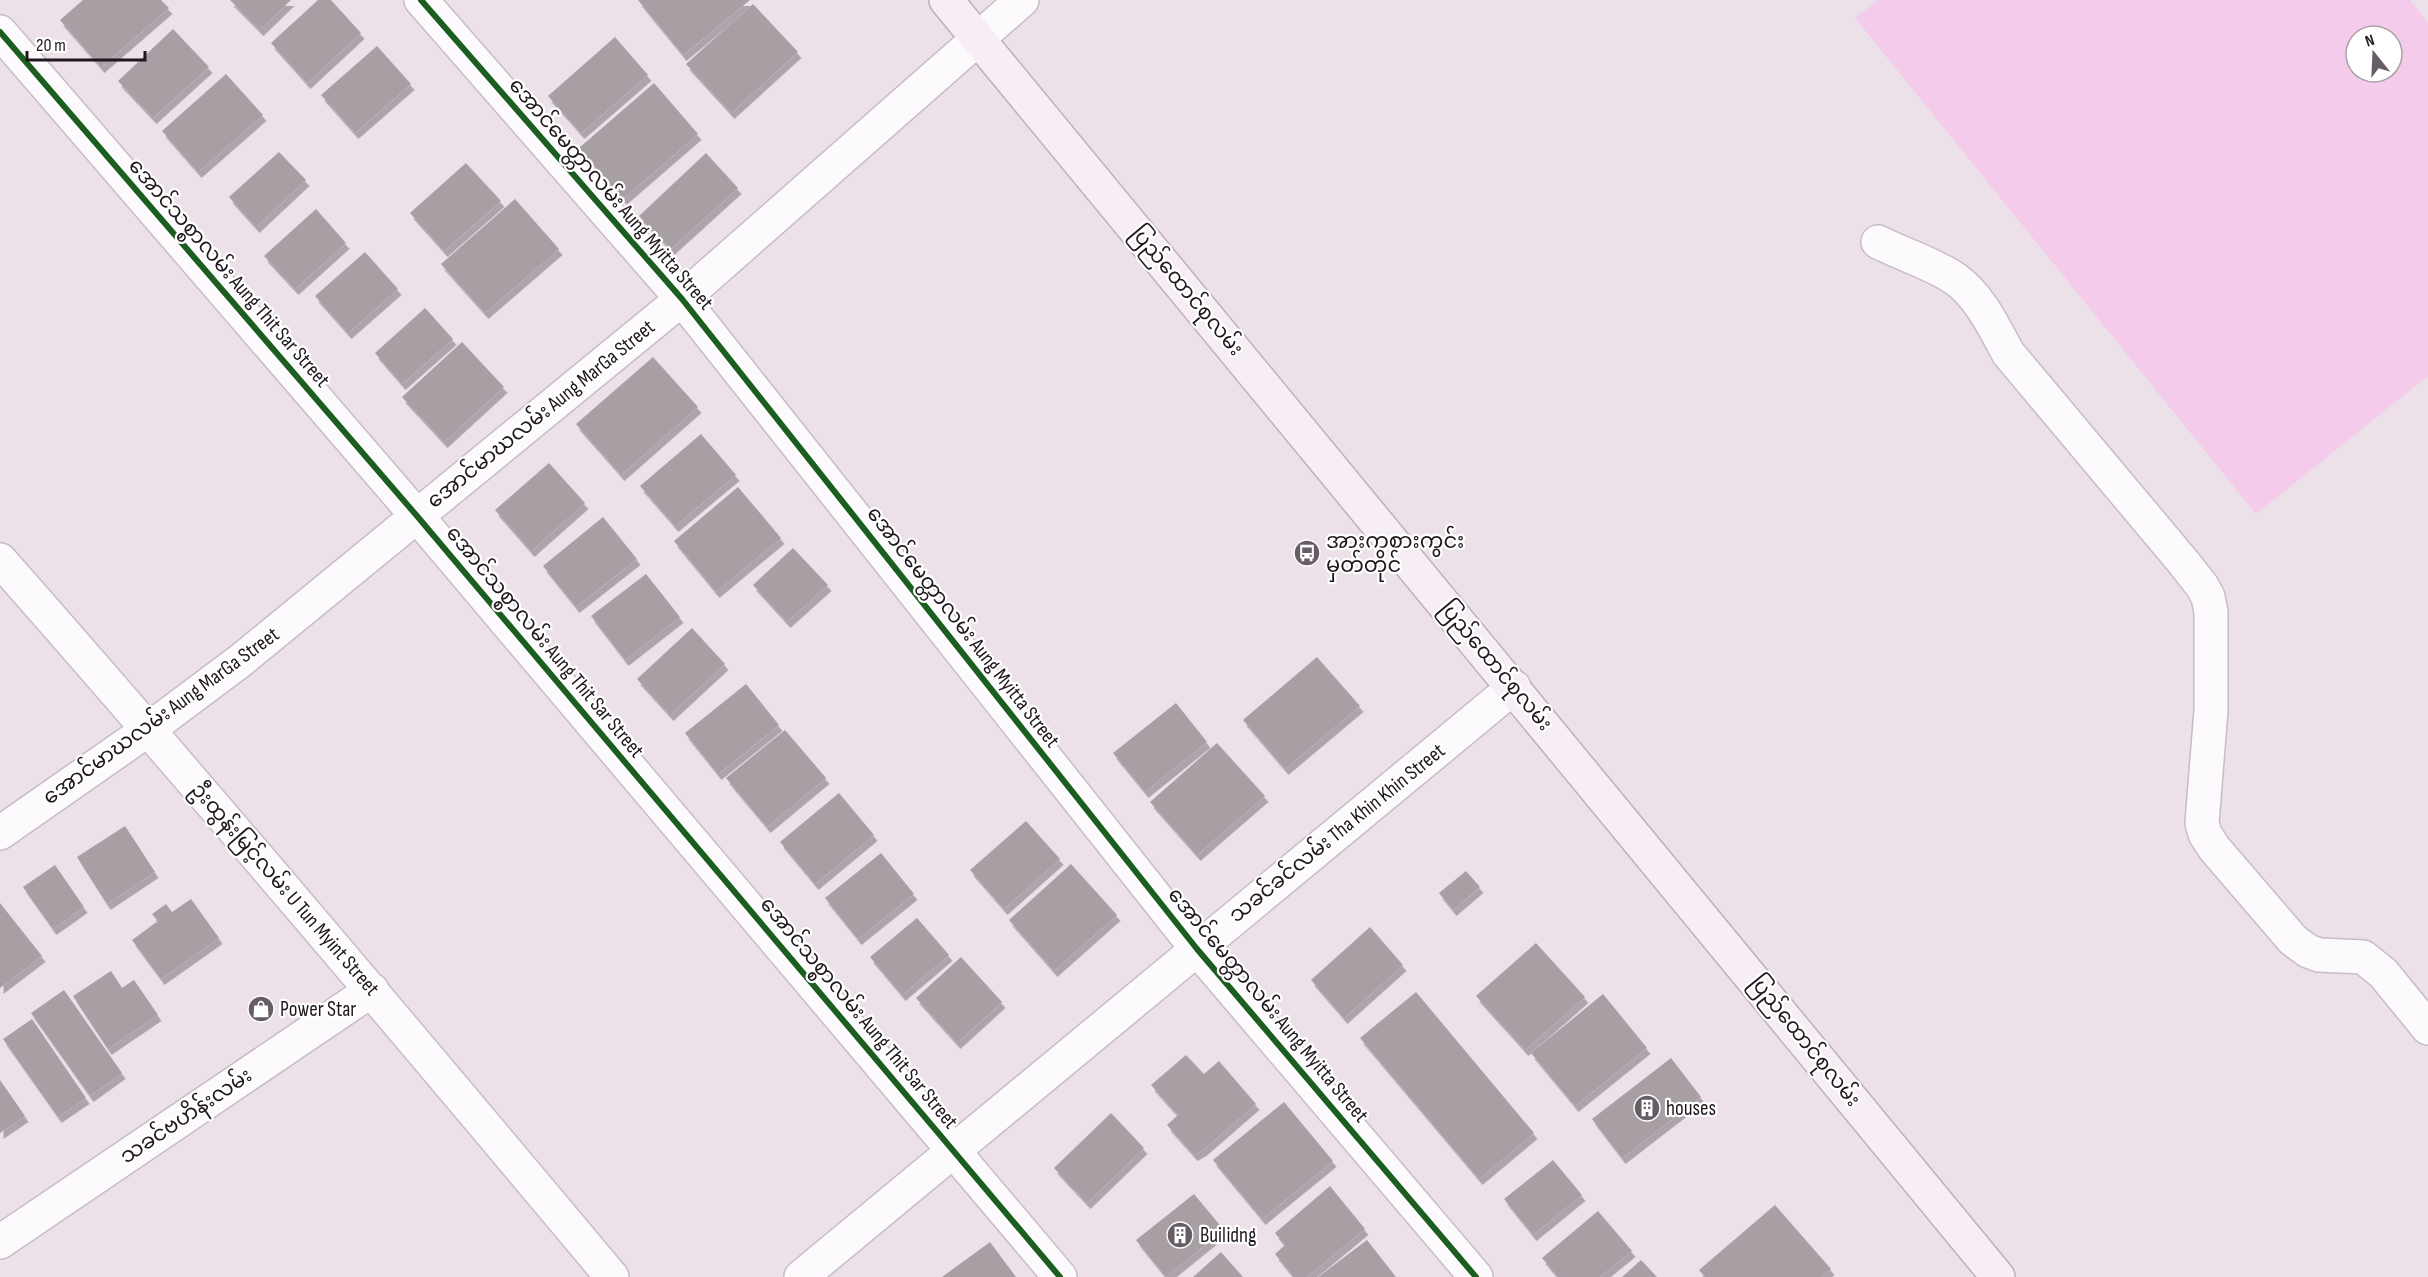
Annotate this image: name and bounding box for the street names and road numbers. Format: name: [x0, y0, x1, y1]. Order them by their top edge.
street label: အောင်မေတ္တာလမ်း Aung Myitta Street: [501, 70, 721, 318]
street label: အောင်သစ္စာလမ်း Aung Thit Sar Street: [120, 151, 338, 395]
street label: ပြည်ထောင်စုလမ်း: [1122, 219, 1252, 363]
street label: အောင်မာဃလမ်း Aung MarGa Street: [420, 311, 660, 514]
street label: အောင်မေတ္တာလမ်း Aung Myitta Street: [858, 499, 1068, 755]
street label: အောင်သစ္စာလမ်း Aung Thit Sar Street: [437, 519, 652, 766]
street label: ပြည်ထောင်စုလမ်း: [1431, 594, 1561, 738]
street label: အောင်မာဃလမ်း Aung MarGa Street: [36, 619, 284, 810]
street label: သခင်ခင်လမ်း Tha Khin Khin Street: [1222, 735, 1450, 928]
street label: ဦးထွန်းမြင့်လမ်း U Tun Myint Street: [182, 775, 388, 1003]
street label: အောင်မေတ္တာလမ်း Aung Myitta Street: [1159, 880, 1377, 1130]
street label: အောင်သစ္စာလမ်း Aung Thit Sar Street: [751, 890, 966, 1137]
street label: ပြည်ထောင်စုလမ်း: [1741, 968, 1869, 1114]
street label: သခင်ဗဟိန်းလမ်း: [113, 1059, 259, 1173]

